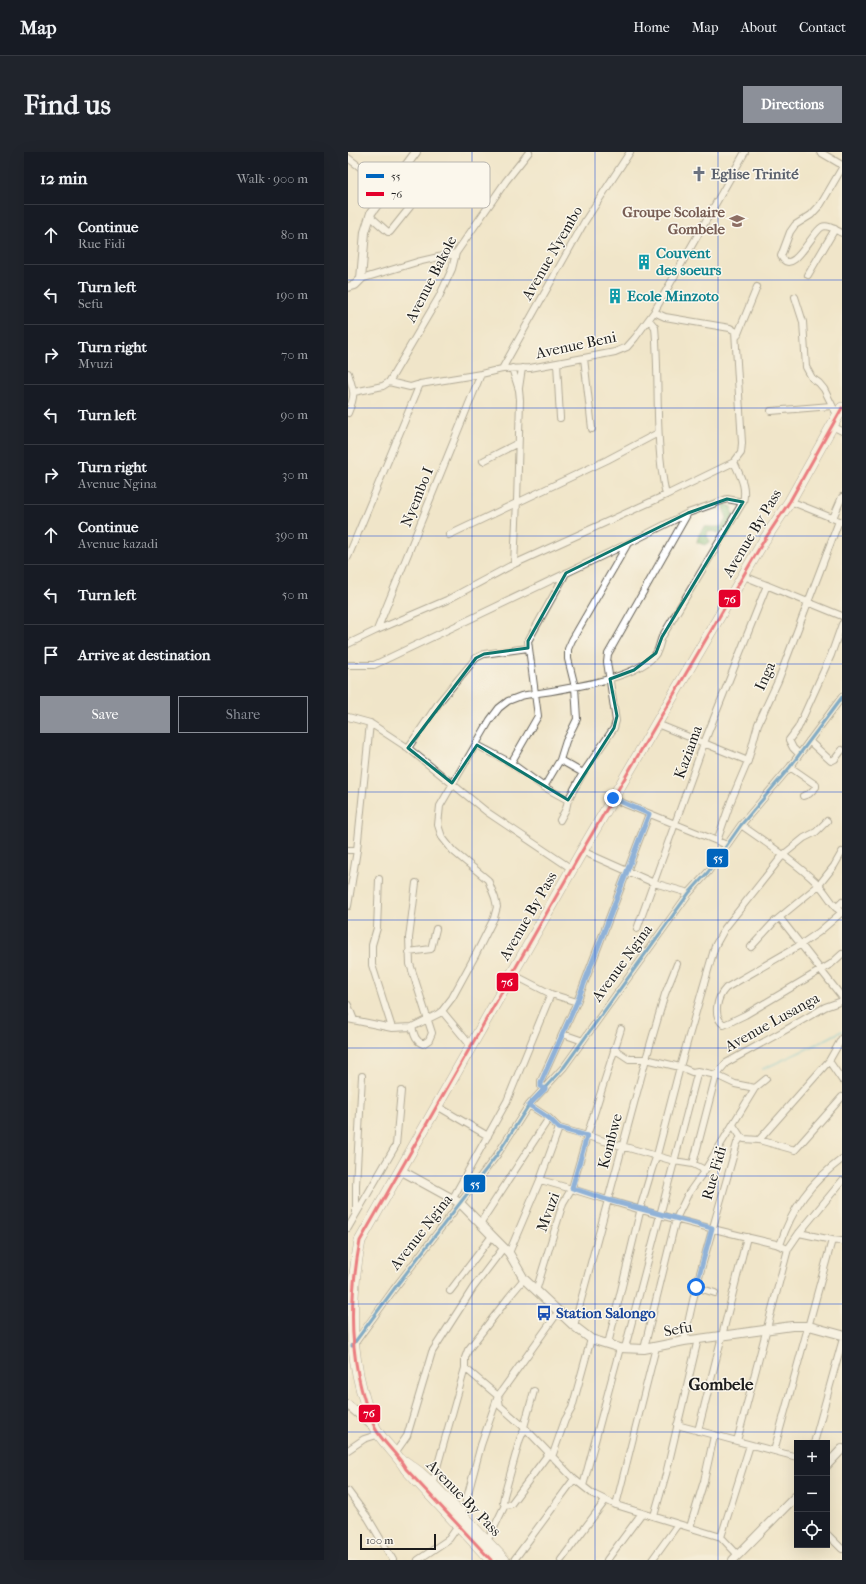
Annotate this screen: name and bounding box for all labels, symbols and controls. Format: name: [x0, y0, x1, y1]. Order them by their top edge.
text: Map: [20, 17, 56, 39]
text: Home: [633, 19, 670, 36]
text: Map: [692, 19, 719, 36]
text: About: [741, 19, 777, 36]
text: Contact: [799, 19, 846, 36]
button: Directions: [743, 86, 842, 123]
text: Find us: [24, 88, 111, 121]
legend: [358, 162, 490, 208]
church icon: Eglise Trinité: [690, 165, 708, 183]
place label: Eglise Trinité: [711, 165, 799, 183]
text: 12 min: [40, 168, 87, 188]
text: 55: [391, 170, 401, 183]
text: Walk · 900 m: [237, 171, 308, 186]
text: 76: [391, 188, 402, 201]
street label: Avenue Nyembo: [517, 202, 586, 304]
place label: Groupe Scolaire Gombele: [622, 203, 726, 238]
school or university icon: Groupe Scolaire Gombele: [728, 212, 746, 230]
text: Continue: [78, 218, 138, 236]
icon: ahead: [40, 224, 62, 246]
text: 80 m: [281, 227, 308, 242]
street label: Avenue Bakole: [401, 232, 461, 326]
text: Rue Fidi: [78, 236, 125, 251]
place label: Couvent des soeurs: [656, 244, 722, 279]
building icon: Couvent des soeurs: [635, 253, 653, 271]
text: Turn left: [78, 278, 136, 296]
icon: left: [40, 284, 62, 306]
text: 190 m: [276, 287, 308, 302]
building icon: Ecole Minzoto: [606, 287, 624, 305]
place label: Ecole Minzoto: [627, 287, 719, 305]
text: Sefu: [78, 296, 103, 311]
street label: Avenue Beni: [533, 328, 618, 363]
text: Turn right: [78, 338, 147, 356]
icon: right: [40, 344, 62, 366]
text: 70 m: [281, 347, 308, 362]
text: Mvuzi: [78, 356, 113, 371]
icon: left: [40, 404, 62, 426]
text: Turn left: [78, 406, 136, 424]
text: 90 m: [280, 407, 308, 422]
text: Turn right: [78, 458, 147, 476]
icon: right: [40, 464, 62, 486]
street label: Nyembo I: [397, 464, 437, 530]
text: 30 m: [282, 467, 308, 482]
text: Avenue Ngina: [78, 476, 157, 491]
street label: Avenue By Pass: [718, 485, 786, 581]
text: Continue: [78, 518, 138, 536]
icon: ahead: [40, 524, 62, 546]
text: 390 m: [275, 527, 308, 542]
text: Avenue kazadi: [78, 536, 158, 551]
icon: left: [40, 584, 62, 606]
text: Turn left: [78, 586, 136, 604]
text: 50 m: [282, 587, 308, 602]
line badge: 76: [718, 589, 741, 608]
text: 76: [723, 593, 737, 606]
icon: arrive: [40, 644, 62, 666]
text: Arrive at destination: [78, 646, 210, 664]
street label: Inga: [751, 658, 780, 693]
button: Save: [40, 696, 170, 733]
button: Share: [178, 696, 308, 733]
street label: Kaziama: [670, 722, 706, 781]
route end: [604, 789, 622, 807]
line badge: 55: [706, 848, 729, 868]
text: 55: [713, 852, 723, 865]
street label: Avenue By Pass: [495, 868, 561, 964]
street label: Avenue Ngina: [587, 920, 657, 1006]
line badge: 76: [496, 972, 519, 992]
text: 76: [500, 976, 514, 989]
street label: Avenue Lusanga: [721, 988, 823, 1056]
street label: Kombwe: [594, 1111, 626, 1171]
street label: Rue Fidi: [698, 1144, 730, 1202]
line badge: 55: [463, 1174, 486, 1193]
text: 55: [470, 1178, 480, 1191]
street label: Mvuzi: [533, 1189, 564, 1234]
street label: Avenue Ngina: [385, 1190, 457, 1274]
route start: [687, 1278, 705, 1296]
bus stop icon: Station Salongo: [535, 1304, 553, 1322]
place label: Station Salongo: [556, 1304, 656, 1322]
street label: Sefu: [662, 1318, 694, 1340]
district label: Gombele: [689, 1374, 754, 1394]
line badge: 76: [358, 1404, 381, 1423]
text: 76: [362, 1407, 376, 1420]
map controls: [794, 1440, 830, 1548]
button: +: [794, 1440, 830, 1476]
street label: Avenue By Pass: [422, 1455, 505, 1540]
button: −: [794, 1476, 830, 1512]
button: locate: [794, 1512, 830, 1548]
scale bar: [360, 1532, 436, 1551]
text: 100 m: [366, 1534, 394, 1547]

